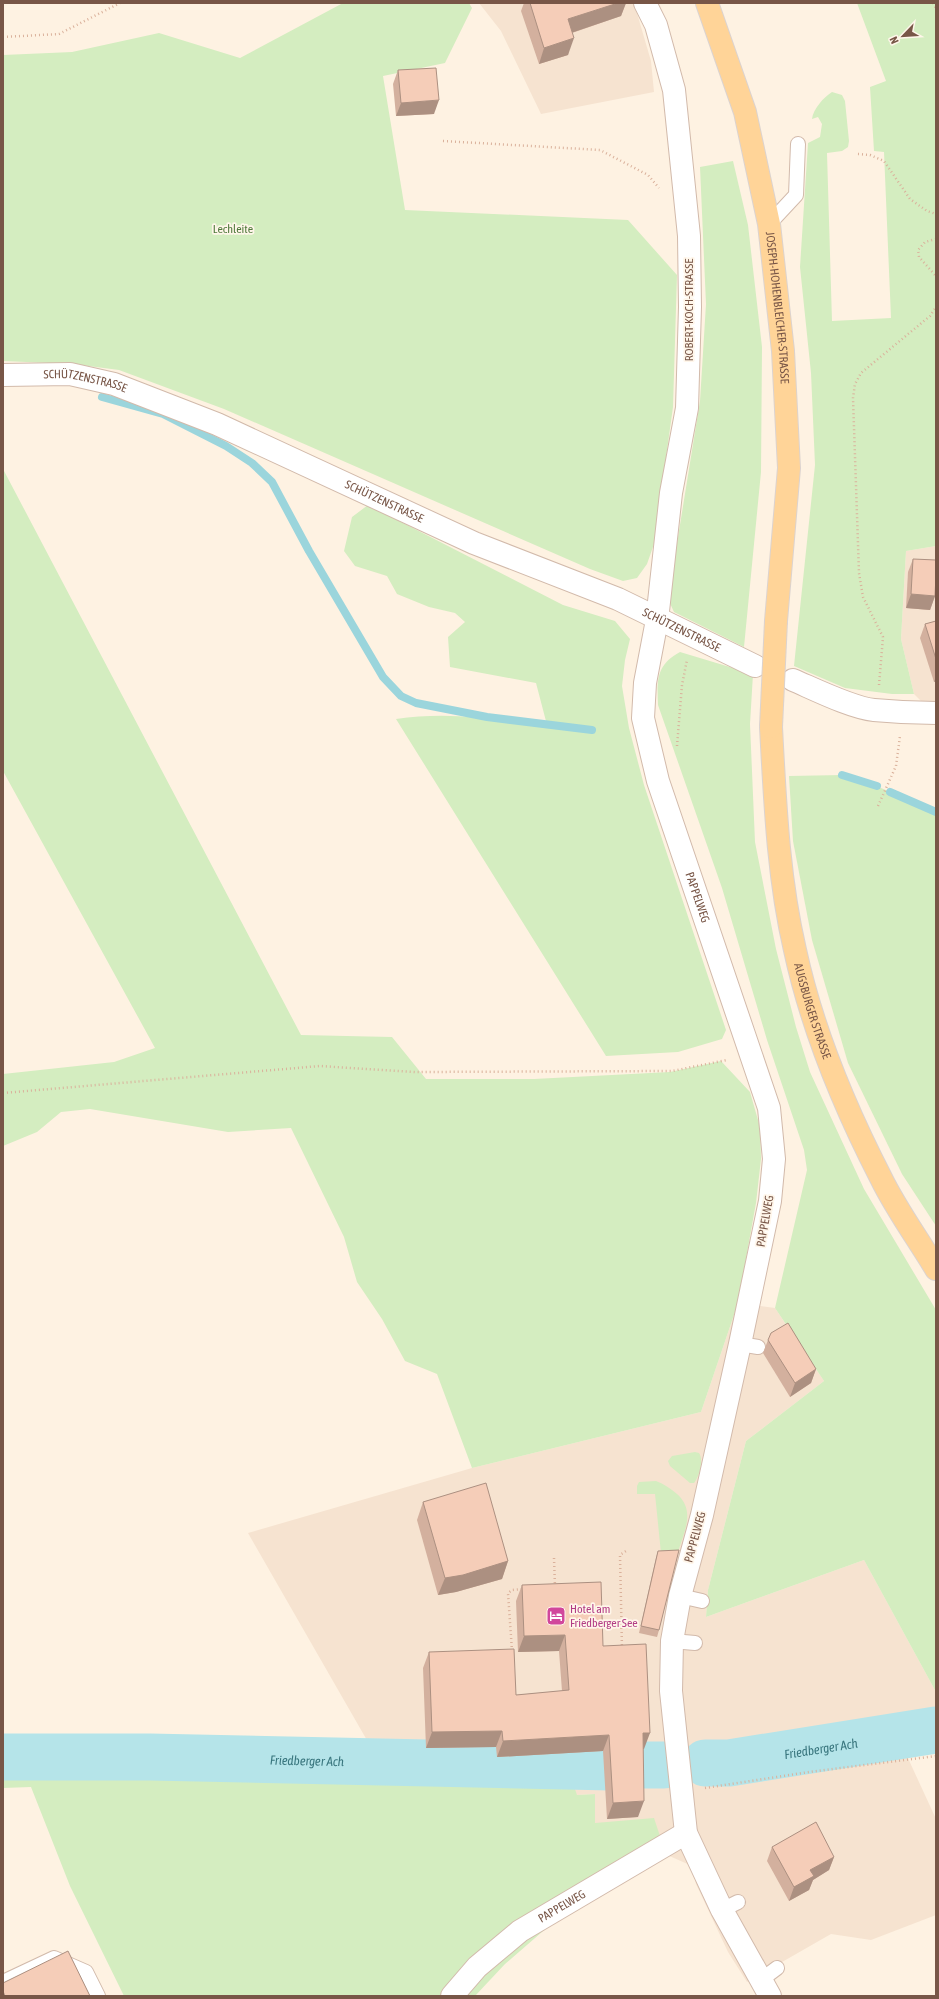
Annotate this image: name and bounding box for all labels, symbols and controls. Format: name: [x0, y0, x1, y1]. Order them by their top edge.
north arrow: [883, 16, 923, 56]
text: N: [887, 35, 901, 46]
park label: Lechleite: [213, 222, 253, 236]
street label: JOSEPH-HOHENBLEICHER-STRASSE: [763, 231, 792, 384]
street label: ROBERT-KOCH-STRASSE: [682, 259, 696, 361]
street label: SCHÜTZENSTRASSE: [43, 367, 129, 395]
street label: SCHÜTZENSTRASSE: [343, 477, 426, 526]
street label: SCHÜTZENSTRASSE: [640, 605, 723, 655]
street label: PAPPELWEG: [682, 870, 713, 924]
street label: AUGSBURGER STRASSE: [791, 962, 834, 1061]
street label: PAPPELWEG: [754, 1194, 776, 1248]
street label: PAPPELWEG: [681, 1510, 709, 1564]
place label: Hotel am Friedberger See: [570, 1602, 638, 1630]
hotel icon: Hotel am Friedberger See: [545, 1605, 567, 1627]
water label: Friedberger Ach: [783, 1736, 859, 1762]
water label: Friedberger Ach: [270, 1753, 345, 1769]
street label: PAPPELWEG: [536, 1887, 588, 1926]

